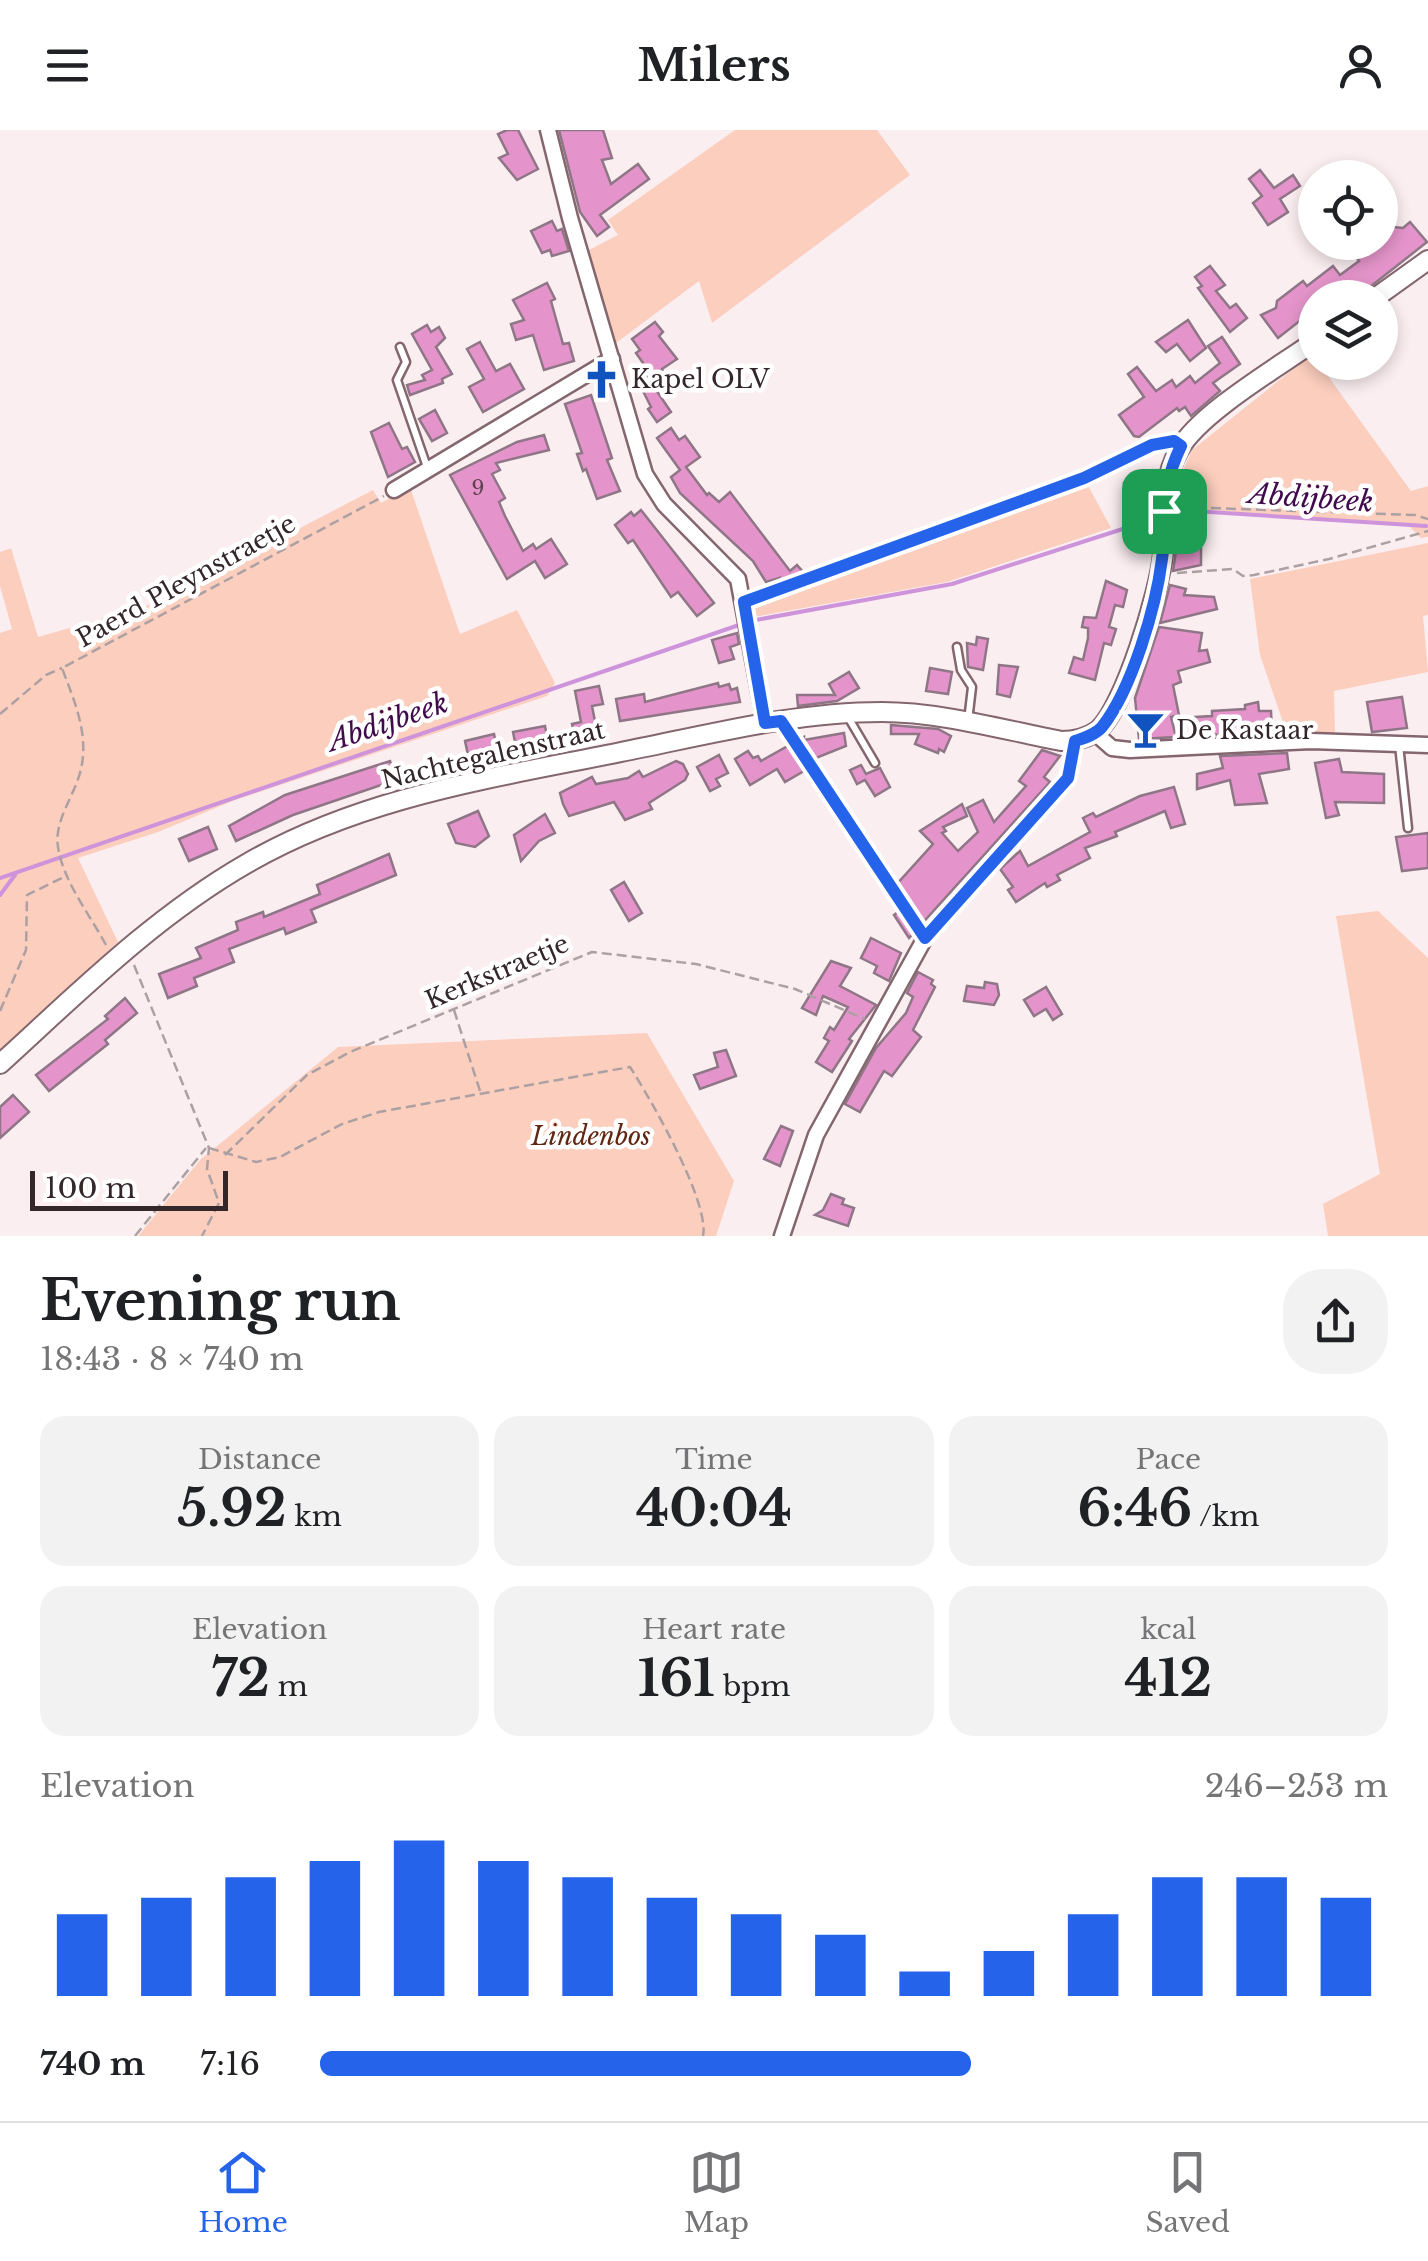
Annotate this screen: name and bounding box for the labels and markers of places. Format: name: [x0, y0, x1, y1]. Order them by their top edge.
church icon: Kapel OLV: [580, 358, 622, 400]
place label: Kapel OLV: [631, 364, 770, 395]
pin: [1122, 469, 1207, 554]
bar icon: De Kastaar: [1125, 709, 1167, 751]
place label: De Kastaar: [1176, 715, 1313, 746]

